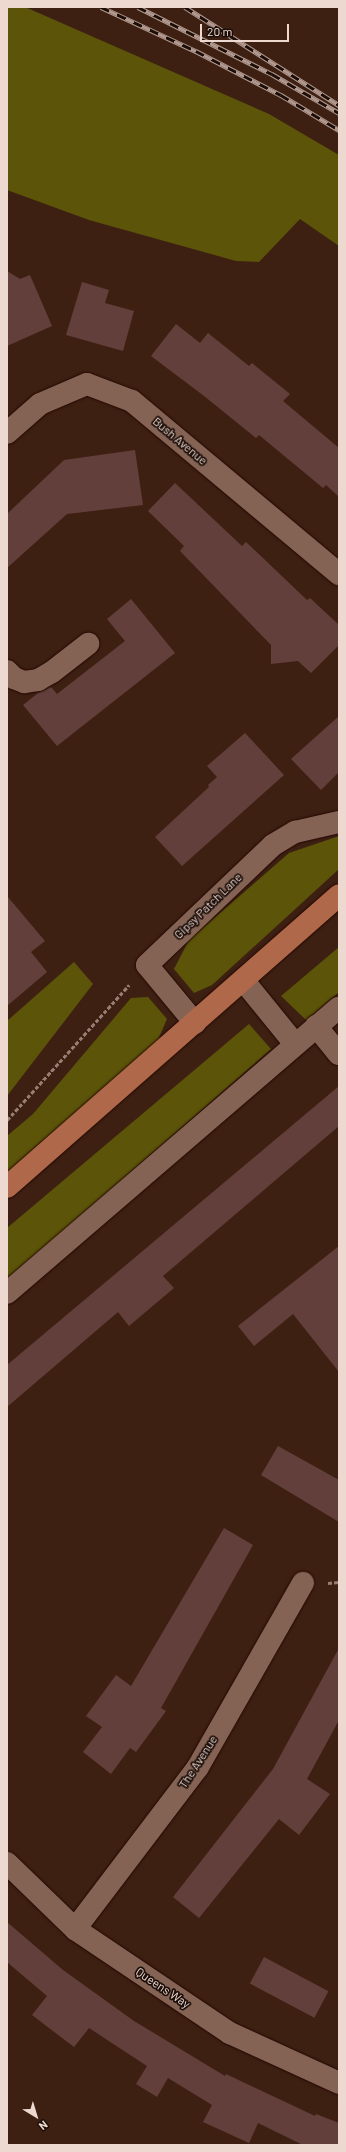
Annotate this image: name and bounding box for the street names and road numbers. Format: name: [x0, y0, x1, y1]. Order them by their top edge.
street label: Bush Avenue: [150, 414, 210, 468]
street label: Gipsy Patch Lane: [171, 870, 245, 942]
street label: The Avenue: [176, 1733, 220, 1791]
street label: Queens Way: [133, 1965, 193, 2011]

